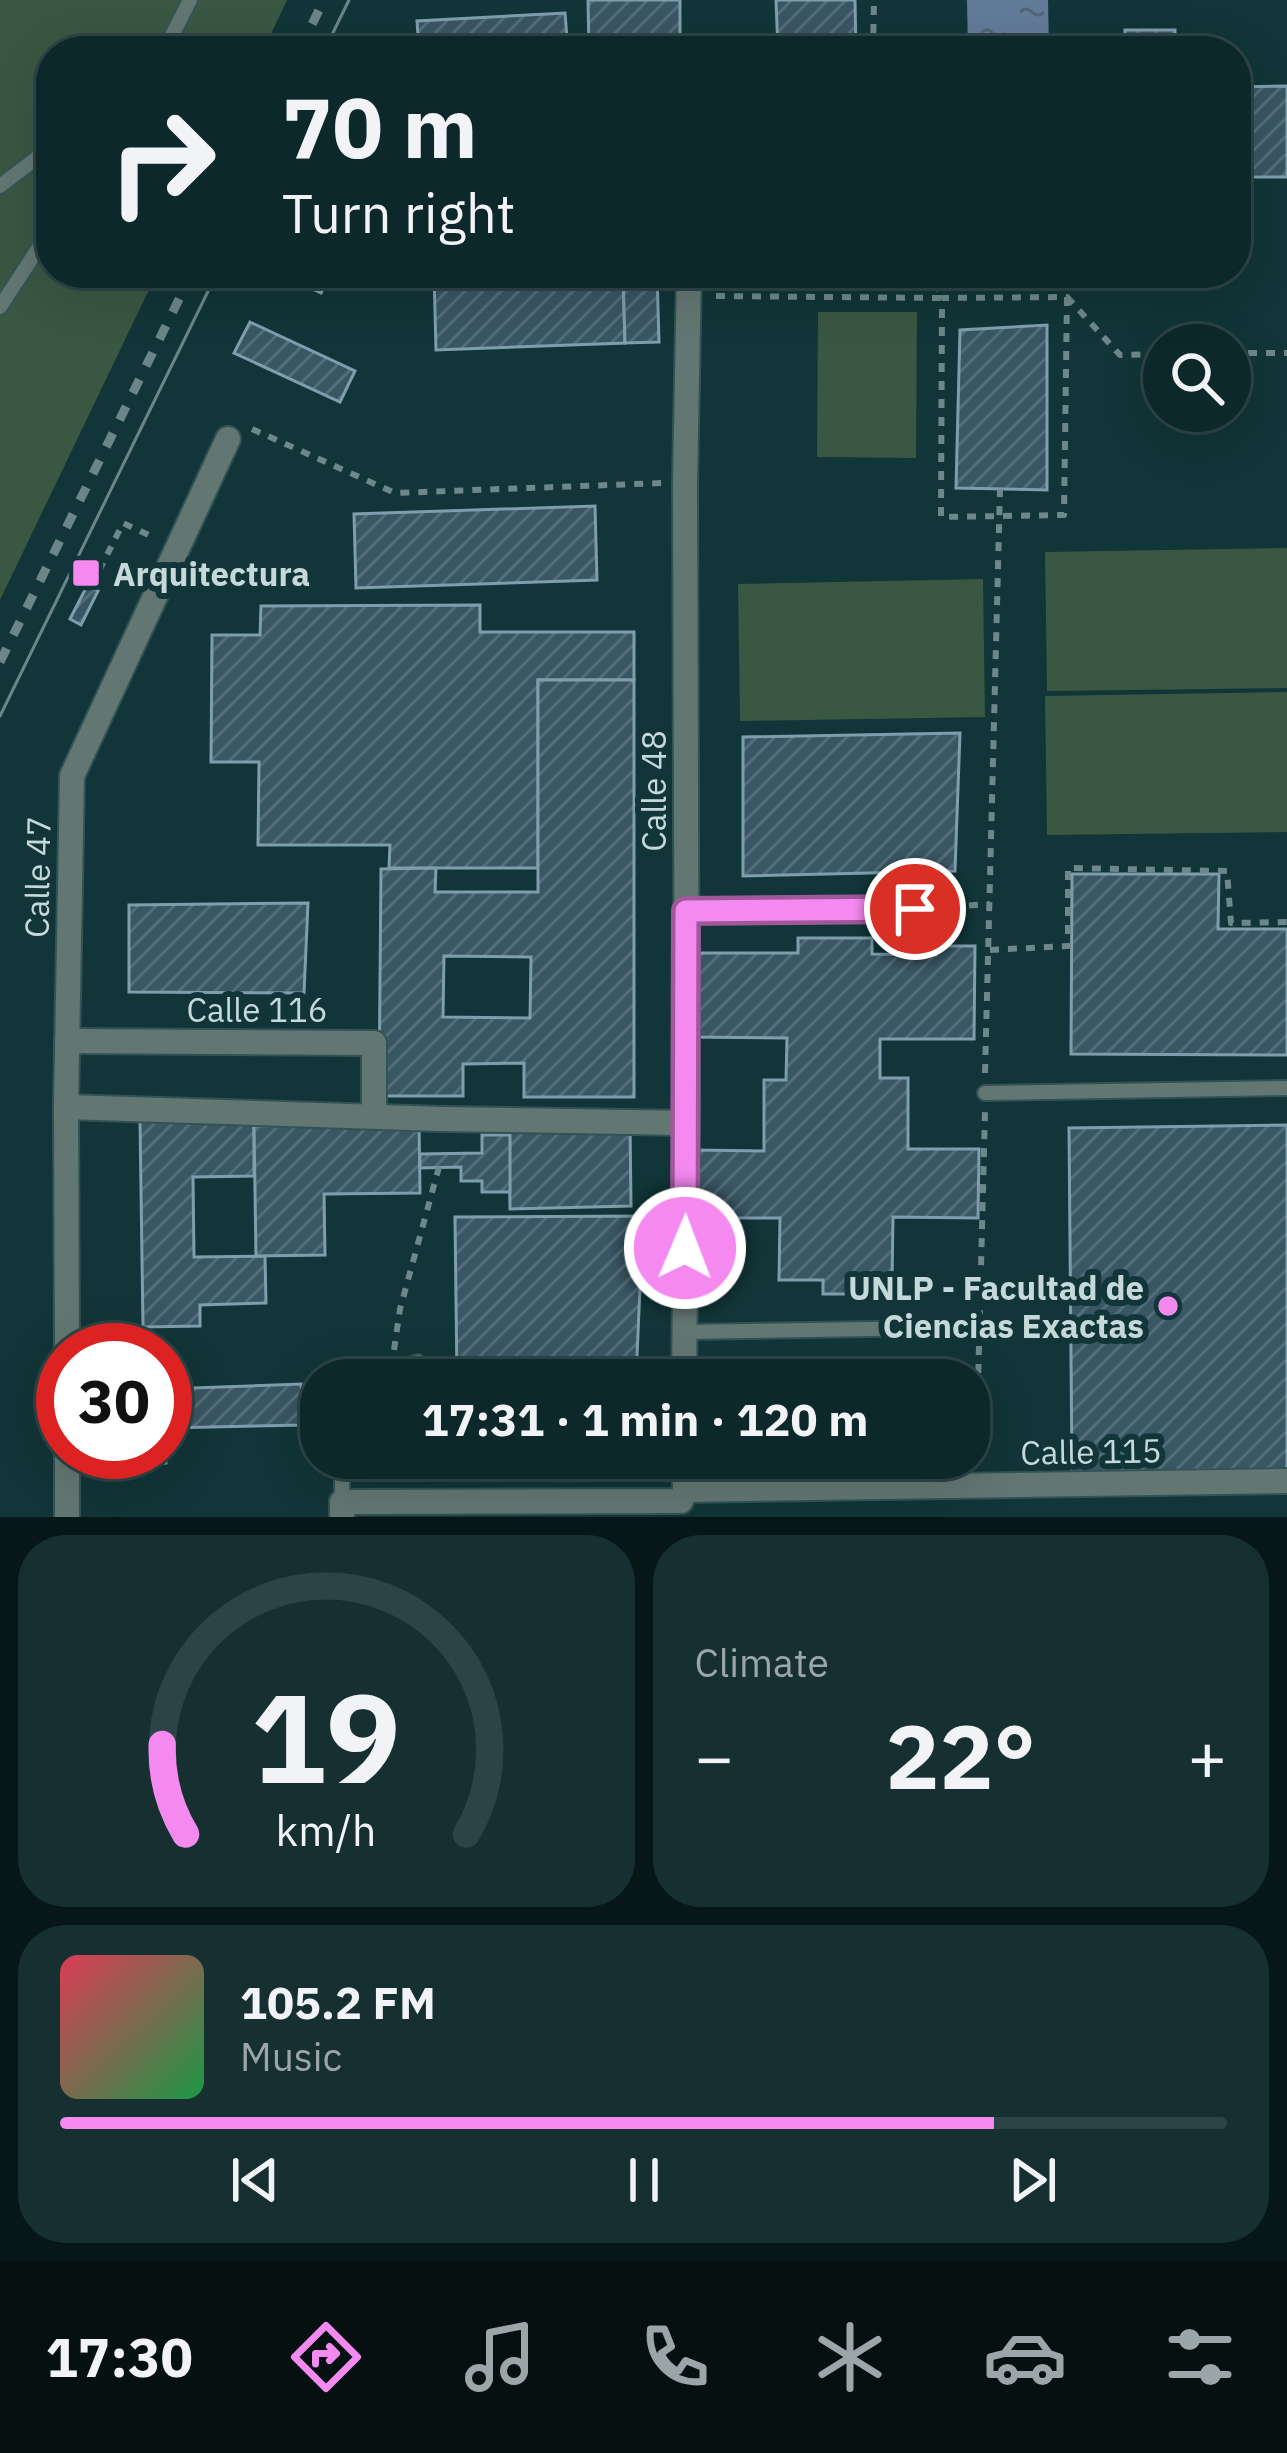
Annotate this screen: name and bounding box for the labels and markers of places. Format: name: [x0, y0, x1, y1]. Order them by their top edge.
place label: Arquitectura: [113, 552, 310, 595]
marker: Arquitectura: [70, 557, 102, 589]
pin: [864, 858, 966, 960]
place label: UNLP - Facultad de Ciencias Exactas: [848, 1266, 1144, 1347]
marker: UNLP - Facultad de Ciencias Exactas: [1155, 1293, 1181, 1319]

